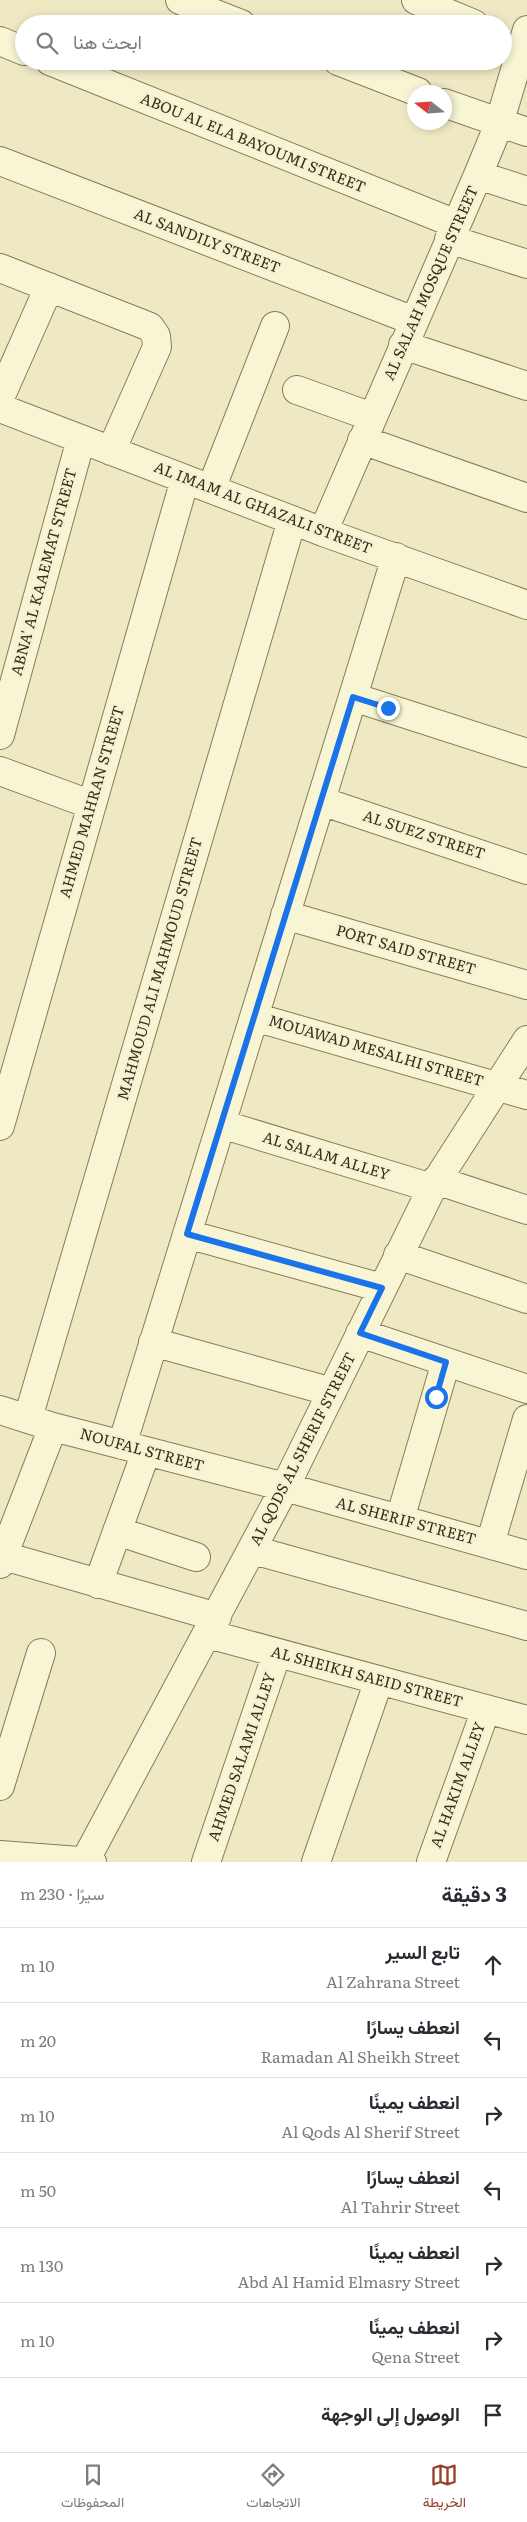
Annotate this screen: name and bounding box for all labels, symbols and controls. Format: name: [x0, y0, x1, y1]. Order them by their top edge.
search box: [15, 15, 512, 70]
text: ابحث هنا: [73, 27, 142, 55]
icon: search: [33, 29, 61, 57]
north arrow: [407, 85, 452, 130]
street label: ABOU AL ELA BAYOUMI STREET: [137, 86, 370, 197]
street label: AL SALAH MOSQUE STREET: [376, 181, 483, 383]
street label: AL SANDILY STREET: [131, 201, 284, 278]
street label: AL IMAM AL GHAZALI STREET: [151, 454, 376, 559]
street label: ABNA' AL KAAEMAT STREET: [4, 465, 81, 678]
route end: [377, 697, 400, 720]
street label: AHMED MAHRAN STREET: [52, 703, 129, 900]
street label: AL SUEZ STREET: [360, 803, 489, 864]
street label: MAHMOUD ALI MAHMOUD STREET: [110, 834, 207, 1103]
street label: PORT SAID STREET: [334, 918, 479, 980]
street label: MOUAWAD MESALHI STREET: [266, 1008, 487, 1091]
street label: AL SALAM ALLEY: [260, 1124, 393, 1185]
street label: AL QODS AL SHERIF STREET: [243, 1348, 361, 1549]
route start: [425, 1386, 448, 1409]
street label: NOUFAL STREET: [78, 1421, 207, 1476]
street label: AL SHERIF STREET: [334, 1490, 479, 1549]
street label: AL SHEIKH SAEID STREET: [269, 1639, 466, 1712]
street label: AHMED SALAMI ALLEY: [201, 1669, 280, 1844]
street label: AL HAKIM ALLEY: [423, 1718, 490, 1851]
text: 3 دقيقة: [442, 1877, 507, 1908]
text: سيرًا · 230 m: [20, 1881, 104, 1905]
text: تابع السير: [385, 1937, 460, 1965]
icon: ahead: [479, 1951, 507, 1979]
text: 10 m: [20, 1953, 55, 1977]
text: Al Zahrana Street: [326, 1969, 460, 1993]
text: انعطف يسارًا: [366, 2012, 460, 2040]
icon: left: [479, 2026, 507, 2054]
text: 20 m: [20, 2028, 56, 2052]
text: Ramadan Al Sheikh Street: [261, 2044, 460, 2068]
text: انعطف يمينًا: [369, 2087, 460, 2115]
icon: right: [479, 2101, 507, 2129]
text: 10 m: [20, 2103, 55, 2127]
text: Al Qods Al Sherif Street: [281, 2119, 460, 2143]
text: انعطف يسارًا: [366, 2162, 460, 2190]
icon: left: [479, 2176, 507, 2204]
text: 50 m: [20, 2178, 56, 2202]
text: Al Tahrir Street: [340, 2194, 460, 2218]
text: انعطف يمينًا: [369, 2237, 460, 2265]
icon: right: [479, 2251, 507, 2279]
text: 130 m: [20, 2253, 63, 2277]
text: Abd Al Hamid Elmasry Street: [237, 2269, 460, 2293]
text: انعطف يمينًا: [369, 2312, 460, 2340]
icon: right: [479, 2326, 507, 2354]
text: 10 m: [20, 2328, 55, 2352]
text: Qena Street: [372, 2344, 460, 2368]
text: الوصول إلى الوجهة: [321, 2399, 460, 2427]
icon: arrive: [479, 2401, 507, 2429]
tab: المحفوظات: [61, 2461, 124, 2515]
tab: الاتجاهات: [246, 2461, 301, 2515]
tab: الخريطة: [423, 2461, 466, 2515]

